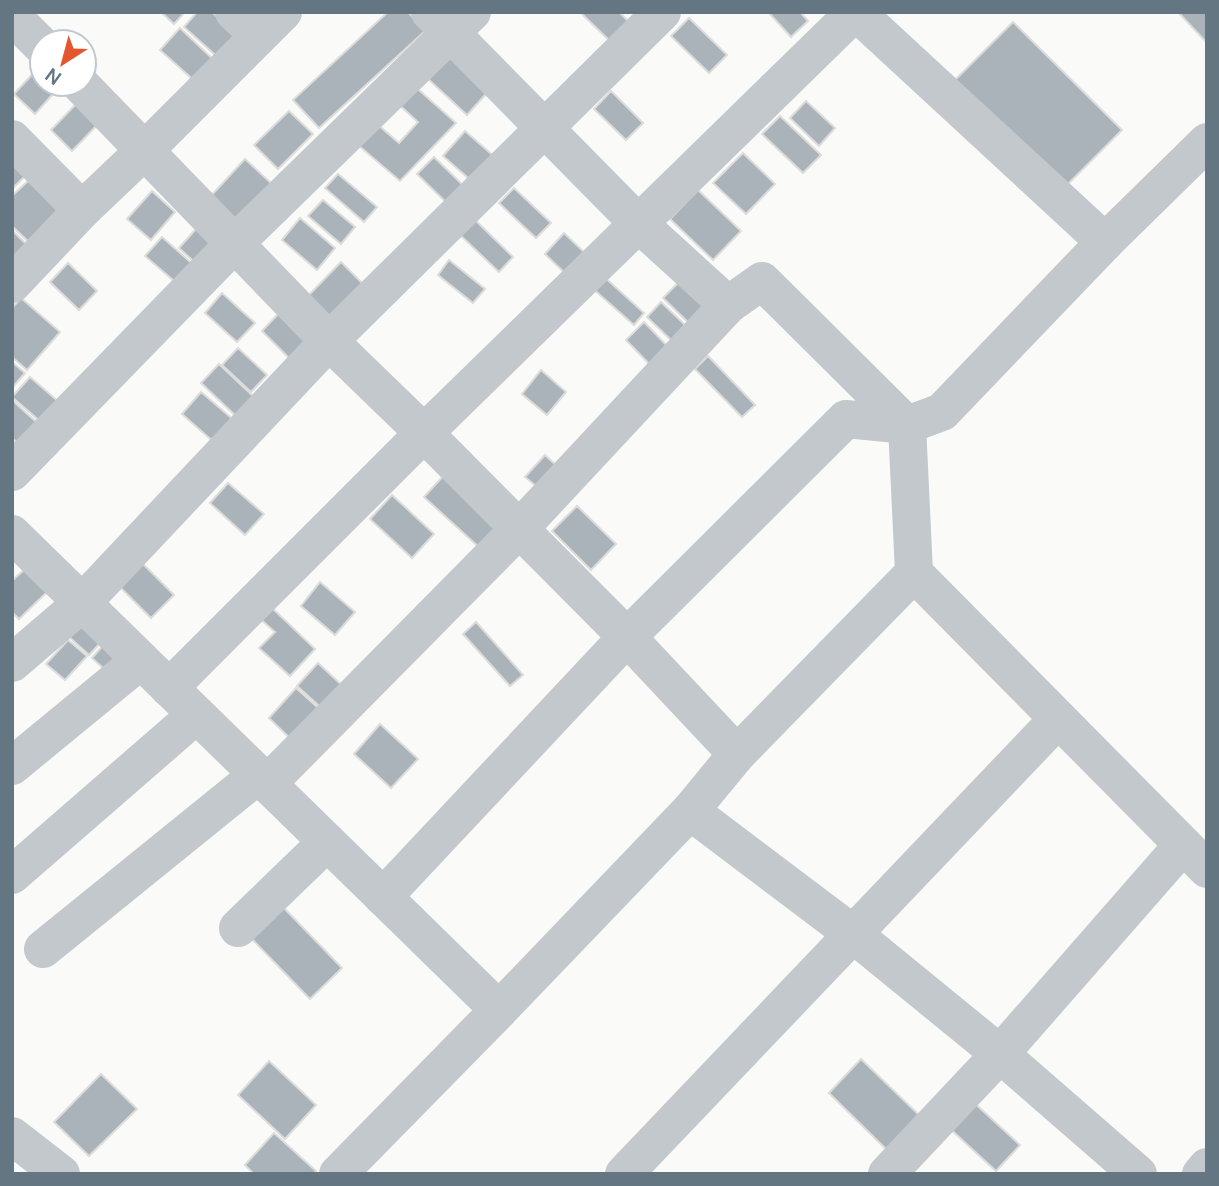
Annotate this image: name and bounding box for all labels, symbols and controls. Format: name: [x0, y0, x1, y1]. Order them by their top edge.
north arrow: [28, 28, 98, 98]
text: N: [40, 62, 66, 91]

